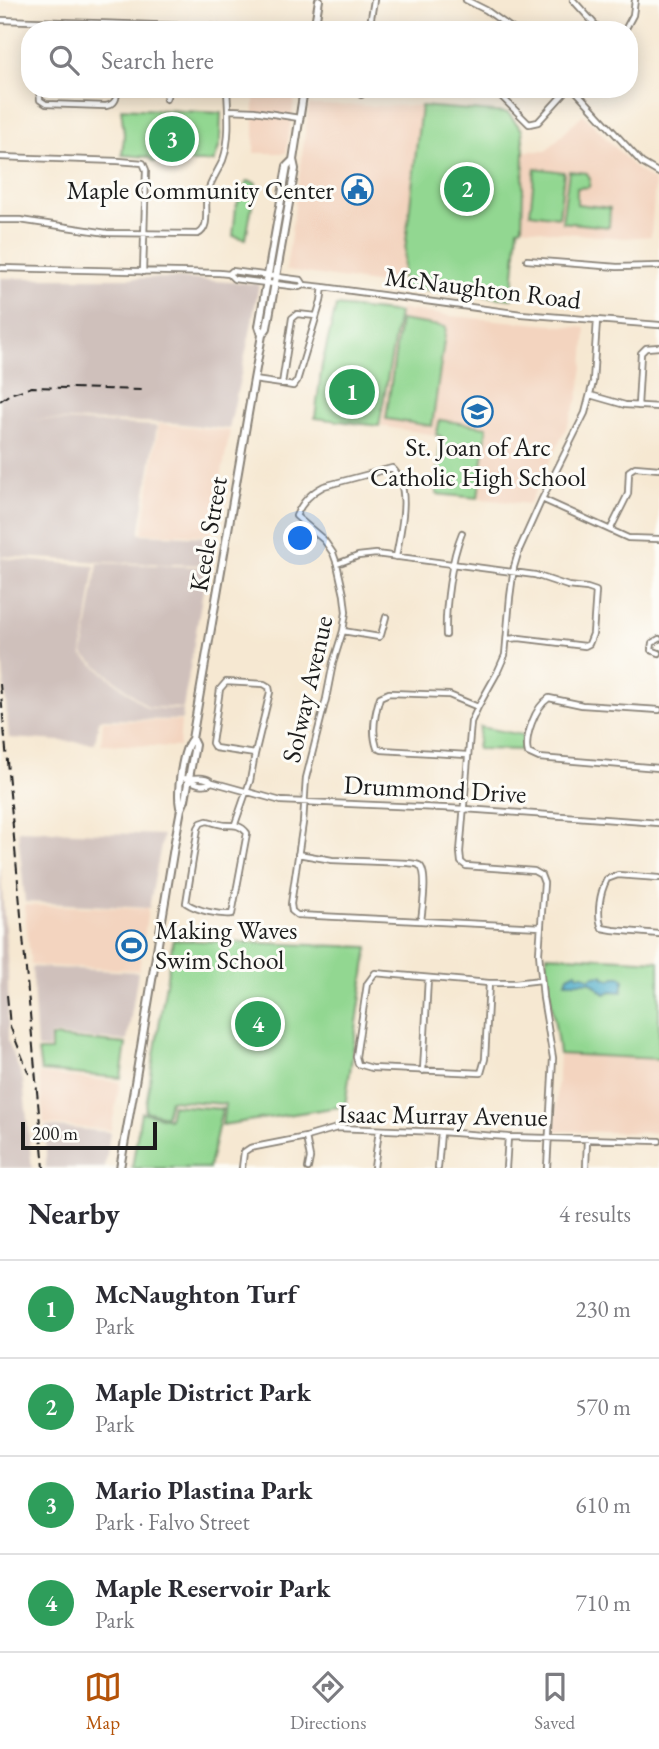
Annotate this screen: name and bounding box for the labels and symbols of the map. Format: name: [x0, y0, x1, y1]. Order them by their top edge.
pin: 3: [149, 113, 195, 165]
pin: 2: [444, 163, 490, 215]
place label: Maple Community Center: [66, 173, 334, 207]
public building icon: Maple Community Center: [340, 173, 374, 207]
street label: McNaughton Road: [383, 259, 584, 317]
pin: 1: [329, 366, 375, 418]
school or university icon: St. Joan of Arc Catholic High School: [461, 394, 495, 428]
place label: St. Joan of Arc Catholic High School: [370, 430, 586, 494]
street label: Keele Street: [181, 474, 235, 594]
your location: [283, 521, 317, 555]
street label: Solway Avenue: [274, 612, 340, 766]
street label: Drummond Drive: [343, 767, 527, 811]
place label: Making Waves Swim School: [155, 913, 297, 977]
sports icon: Making Waves Swim School: [115, 928, 149, 962]
pin: 4: [235, 998, 281, 1050]
street label: Isaac Murray Avenue: [338, 1096, 548, 1134]
scale bar: [21, 1119, 158, 1151]

